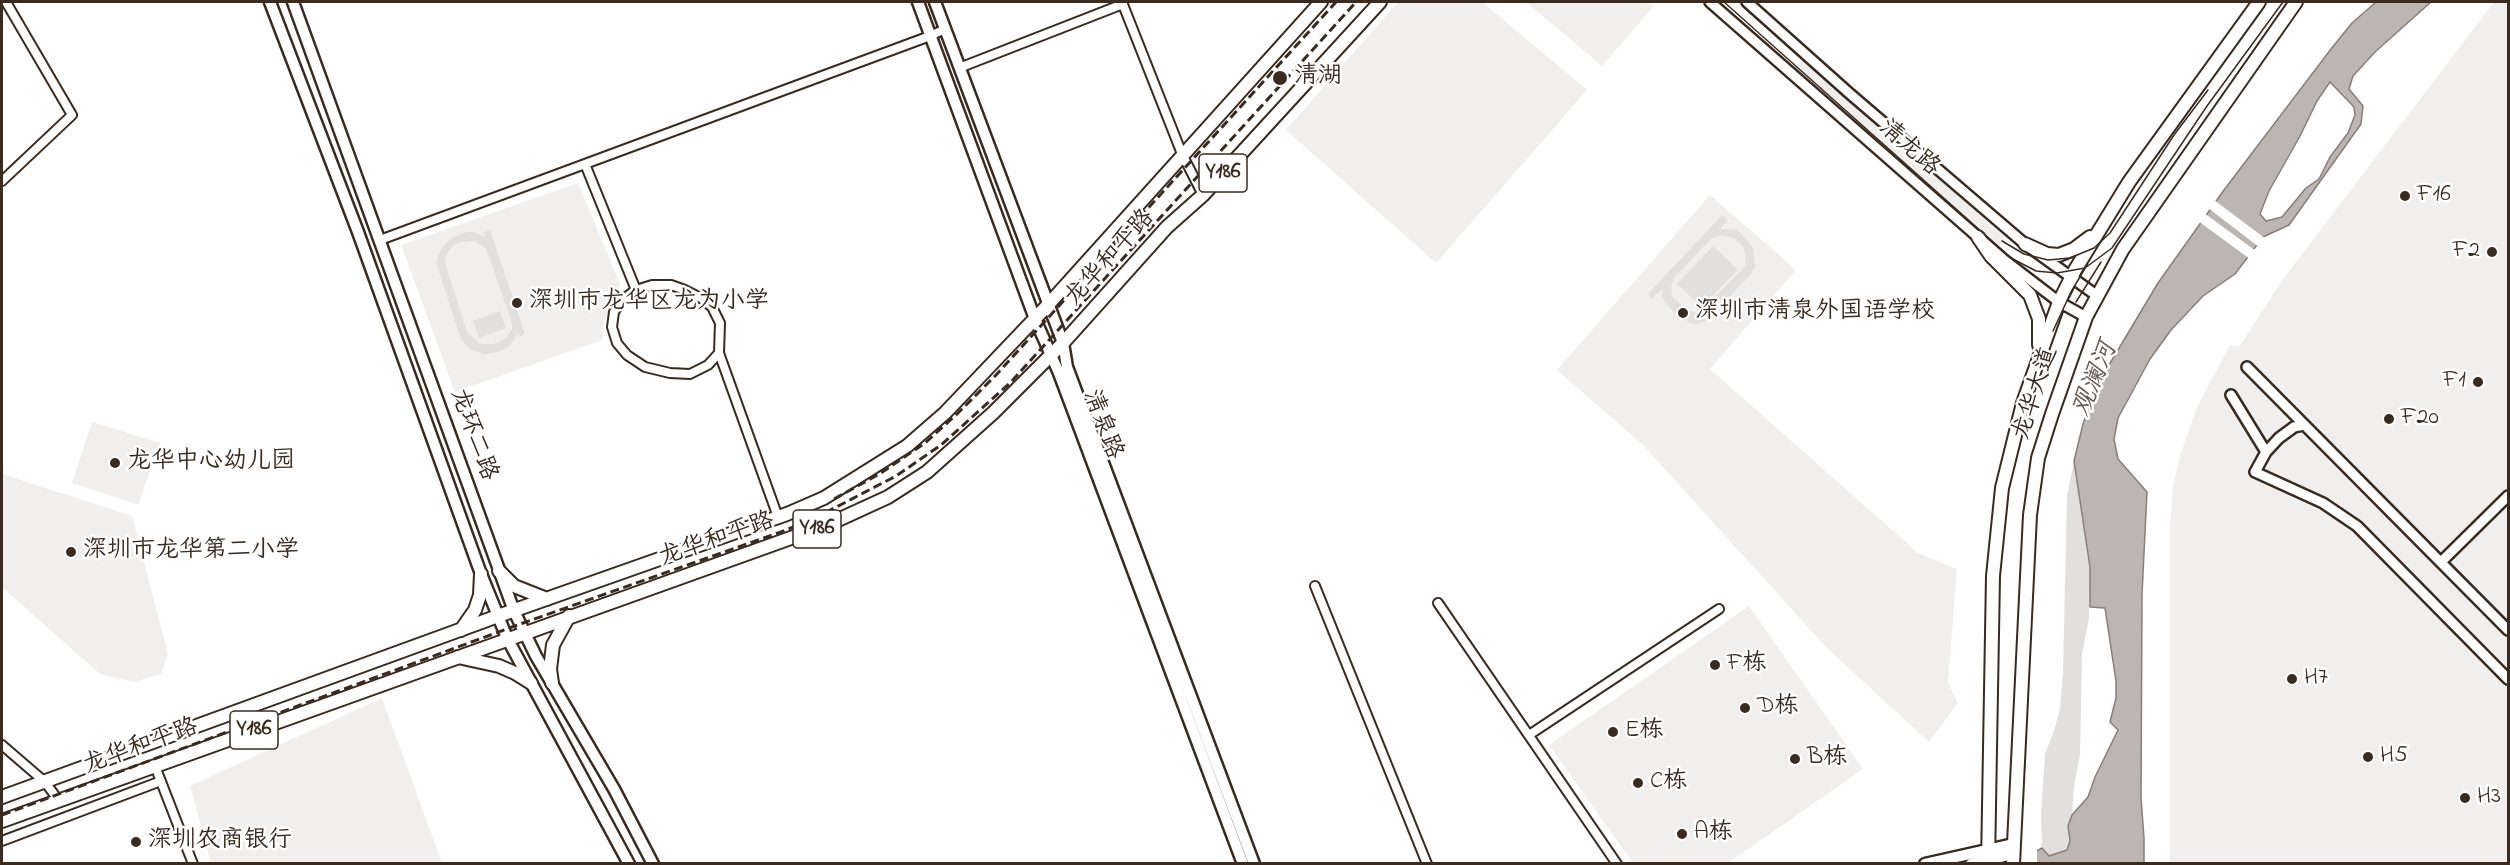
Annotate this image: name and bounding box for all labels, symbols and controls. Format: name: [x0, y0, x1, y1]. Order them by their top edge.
place label: 清湖: [1294, 64, 1342, 92]
marker: 清湖: [1271, 69, 1289, 87]
street label: 清龙路: [1871, 115, 1945, 183]
road number: Y186: [1199, 154, 1247, 192]
place label: F16: [2417, 182, 2451, 210]
marker: F16: [2398, 189, 2412, 203]
street label: 龙华和平路: [1060, 205, 1162, 313]
place label: F2: [2453, 238, 2480, 266]
marker: F2: [2485, 245, 2499, 259]
place label: 深圳市龙华区龙为小学: [529, 289, 769, 317]
marker: 深圳市龙华区龙为小学: [510, 296, 524, 310]
place label: 深圳市清泉外国语学校: [1695, 299, 1935, 327]
marker: 深圳市清泉外国语学校: [1676, 306, 1690, 320]
water label: 观澜河: [2068, 338, 2126, 422]
street label: 龙华大道: [2008, 344, 2066, 444]
place label: F1: [2443, 368, 2466, 396]
marker: F1: [2471, 375, 2485, 389]
street label: 龙环二路: [442, 385, 502, 485]
street label: 清泉路: [1075, 386, 1127, 464]
place label: F20: [2401, 405, 2439, 433]
marker: F20: [2382, 412, 2396, 426]
place label: 龙华中心幼儿园: [127, 449, 295, 477]
marker: 龙华中心幼儿园: [108, 456, 122, 470]
street label: 龙华和平路: [656, 508, 778, 574]
road number: Y186: [793, 510, 841, 548]
place label: 深圳市龙华第二小学: [83, 538, 299, 566]
marker: 深圳市龙华第二小学: [64, 545, 78, 559]
place label: F栋: [1727, 651, 1767, 679]
marker: F栋: [1708, 658, 1722, 672]
place label: H7: [2304, 665, 2328, 693]
marker: H7: [2285, 672, 2299, 686]
place label: D栋: [1757, 694, 1799, 722]
marker: D栋: [1738, 701, 1752, 715]
road number: Y186: [230, 711, 278, 749]
street label: 龙华和平路: [80, 714, 202, 782]
place label: E栋: [1625, 718, 1664, 746]
marker: E栋: [1606, 725, 1620, 739]
place label: H5: [2380, 743, 2408, 771]
place label: B栋: [1807, 745, 1847, 773]
marker: H5: [2361, 750, 2375, 764]
marker: B栋: [1788, 752, 1802, 766]
place label: C栋: [1650, 769, 1687, 797]
marker: C栋: [1631, 776, 1645, 790]
place label: H3: [2477, 784, 2501, 812]
marker: H3: [2458, 791, 2472, 805]
place label: A栋: [1694, 820, 1733, 848]
marker: A栋: [1675, 827, 1689, 841]
place label: 深圳农商银行: [148, 828, 292, 856]
marker: 深圳农商银行: [129, 835, 143, 849]

